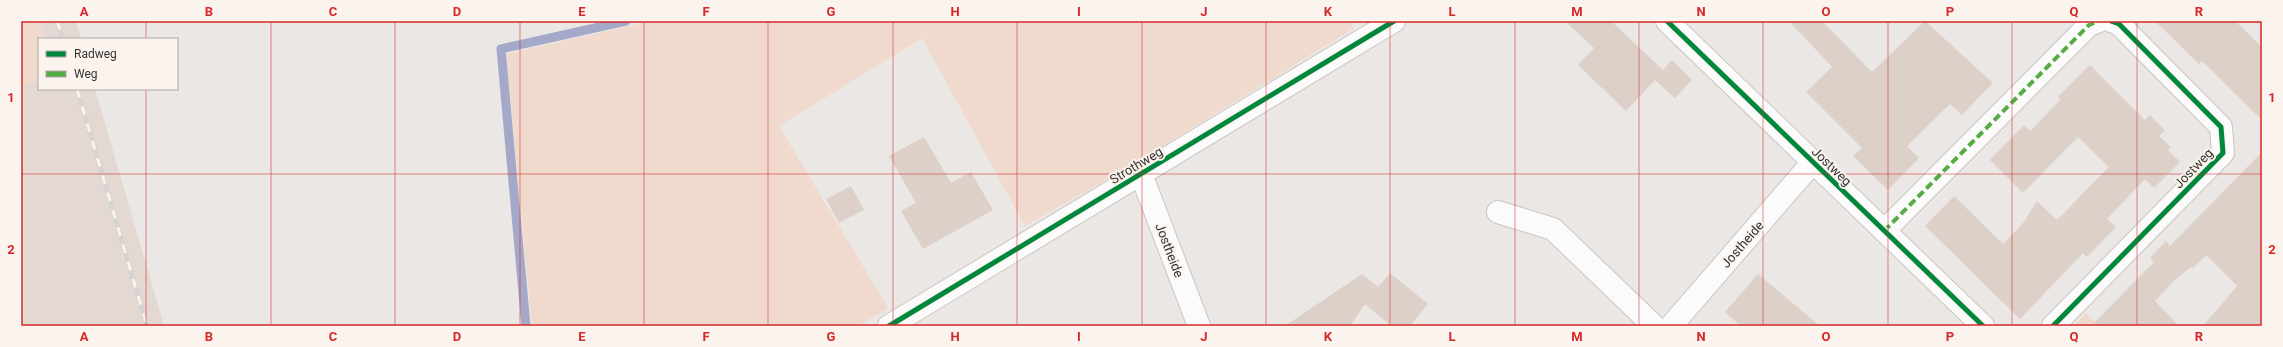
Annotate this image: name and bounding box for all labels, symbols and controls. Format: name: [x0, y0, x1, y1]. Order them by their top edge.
text: A: [80, 4, 89, 19]
text: B: [205, 4, 213, 19]
text: C: [329, 4, 338, 19]
text: D: [453, 4, 461, 19]
text: E: [578, 4, 586, 19]
text: F: [702, 4, 710, 19]
text: G: [827, 4, 836, 19]
text: H: [950, 4, 960, 19]
text: I: [1077, 4, 1081, 19]
text: J: [1200, 4, 1208, 19]
text: K: [1324, 4, 1333, 19]
text: L: [1448, 4, 1456, 19]
text: M: [1571, 4, 1583, 19]
text: N: [1696, 4, 1706, 19]
text: O: [1822, 4, 1831, 19]
text: P: [1946, 4, 1954, 19]
text: Q: [2070, 4, 2079, 19]
text: R: [2195, 4, 2204, 19]
legend: [38, 38, 178, 90]
text: Radweg: [74, 47, 117, 61]
text: Weg: [74, 67, 98, 81]
text: 1: [7, 90, 15, 105]
text: 1: [2268, 90, 2276, 105]
street label: Strothweg: [1107, 144, 1165, 187]
street label: Jostweg: [1809, 144, 1855, 189]
street label: Jostweg: [2171, 145, 2216, 191]
street label: Jostheide: [1718, 218, 1767, 271]
street label: Jostheide: [1152, 221, 1187, 280]
text: 2: [7, 242, 15, 257]
text: 2: [2268, 242, 2276, 257]
text: A: [80, 329, 89, 344]
text: B: [205, 329, 213, 344]
text: C: [329, 329, 338, 344]
text: D: [453, 329, 461, 344]
text: E: [578, 329, 586, 344]
text: F: [702, 329, 710, 344]
text: G: [827, 329, 836, 344]
text: H: [950, 329, 960, 344]
text: I: [1077, 329, 1081, 344]
text: J: [1200, 329, 1208, 344]
text: K: [1324, 329, 1333, 344]
text: L: [1448, 329, 1456, 344]
text: M: [1571, 329, 1583, 344]
text: N: [1696, 329, 1706, 344]
text: O: [1822, 329, 1831, 344]
text: P: [1946, 329, 1954, 344]
text: Q: [2070, 329, 2079, 344]
text: R: [2195, 329, 2204, 344]

